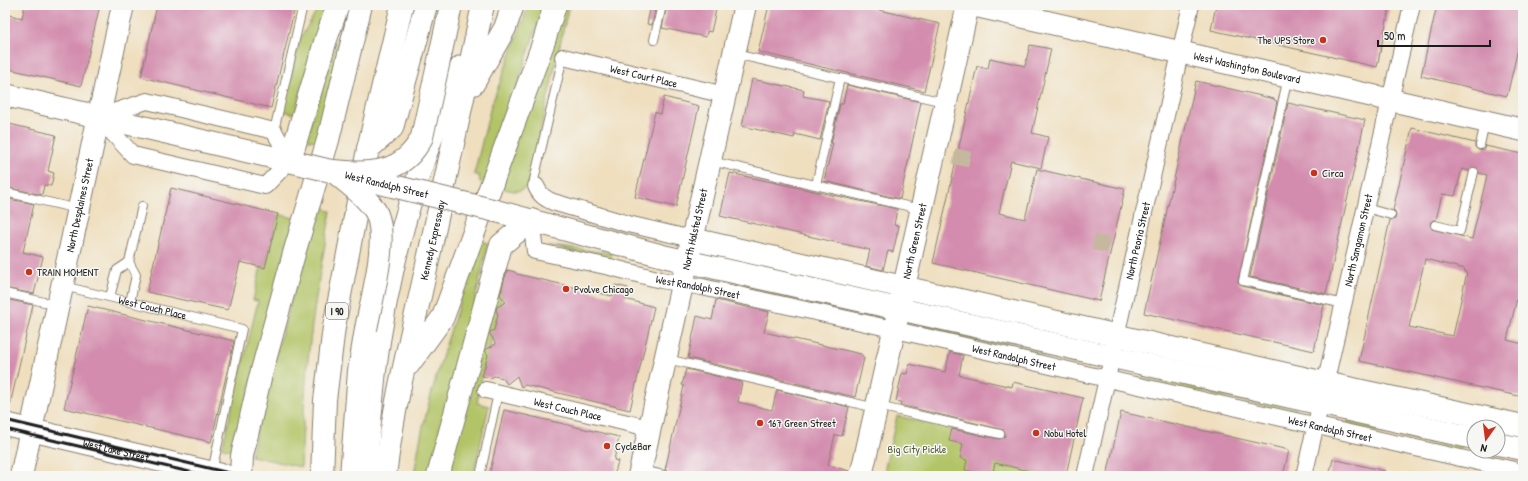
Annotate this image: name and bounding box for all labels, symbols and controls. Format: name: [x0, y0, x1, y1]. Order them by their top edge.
scale bar: [1378, 22, 1490, 48]
text: 50 m: [1384, 27, 1405, 44]
place label: The UPS Store: [1258, 33, 1316, 47]
marker: The UPS Store: [1318, 35, 1328, 45]
street label: West Washington Boulevard: [1192, 49, 1302, 86]
street label: West Court Place: [609, 61, 679, 91]
street label: North Desplaines Street: [63, 157, 97, 254]
place label: Circa: [1322, 166, 1344, 180]
street label: West Randolph Street: [344, 168, 430, 201]
marker: Circa: [1309, 168, 1319, 178]
street label: North Halsted Street: [679, 187, 711, 271]
street label: North Sangamon Street: [1341, 192, 1375, 288]
street label: Kennedy Expressway: [417, 198, 448, 281]
street label: North Peoria Street: [1122, 200, 1153, 281]
street label: North Green Street: [899, 202, 930, 280]
place label: TRAIN MOMENT: [37, 265, 99, 279]
marker: TRAIN MOMENT: [24, 267, 34, 277]
street label: West Randolph Street: [654, 272, 741, 302]
place label: Pvolve Chicago: [574, 282, 634, 296]
marker: Pvolve Chicago: [561, 284, 571, 294]
street label: West Couch Place: [117, 293, 188, 323]
road number: I 90: [326, 303, 348, 319]
street label: West Randolph Street: [971, 341, 1057, 374]
street label: West Couch Place: [532, 394, 604, 424]
street label: West Randolph Street: [1287, 413, 1373, 445]
place label: 167 Green Street: [768, 416, 836, 430]
marker: 167 Green Street: [755, 418, 765, 428]
north arrow: [1466, 419, 1506, 459]
place label: Nobu Hotel: [1044, 426, 1086, 440]
marker: Nobu Hotel: [1031, 428, 1041, 438]
street label: West Lake Street: [82, 436, 151, 465]
place label: CycleBar: [615, 439, 652, 453]
marker: CycleBar: [602, 441, 612, 451]
text: N: [1479, 441, 1488, 456]
park label: Big City Pickle: [888, 442, 947, 456]

